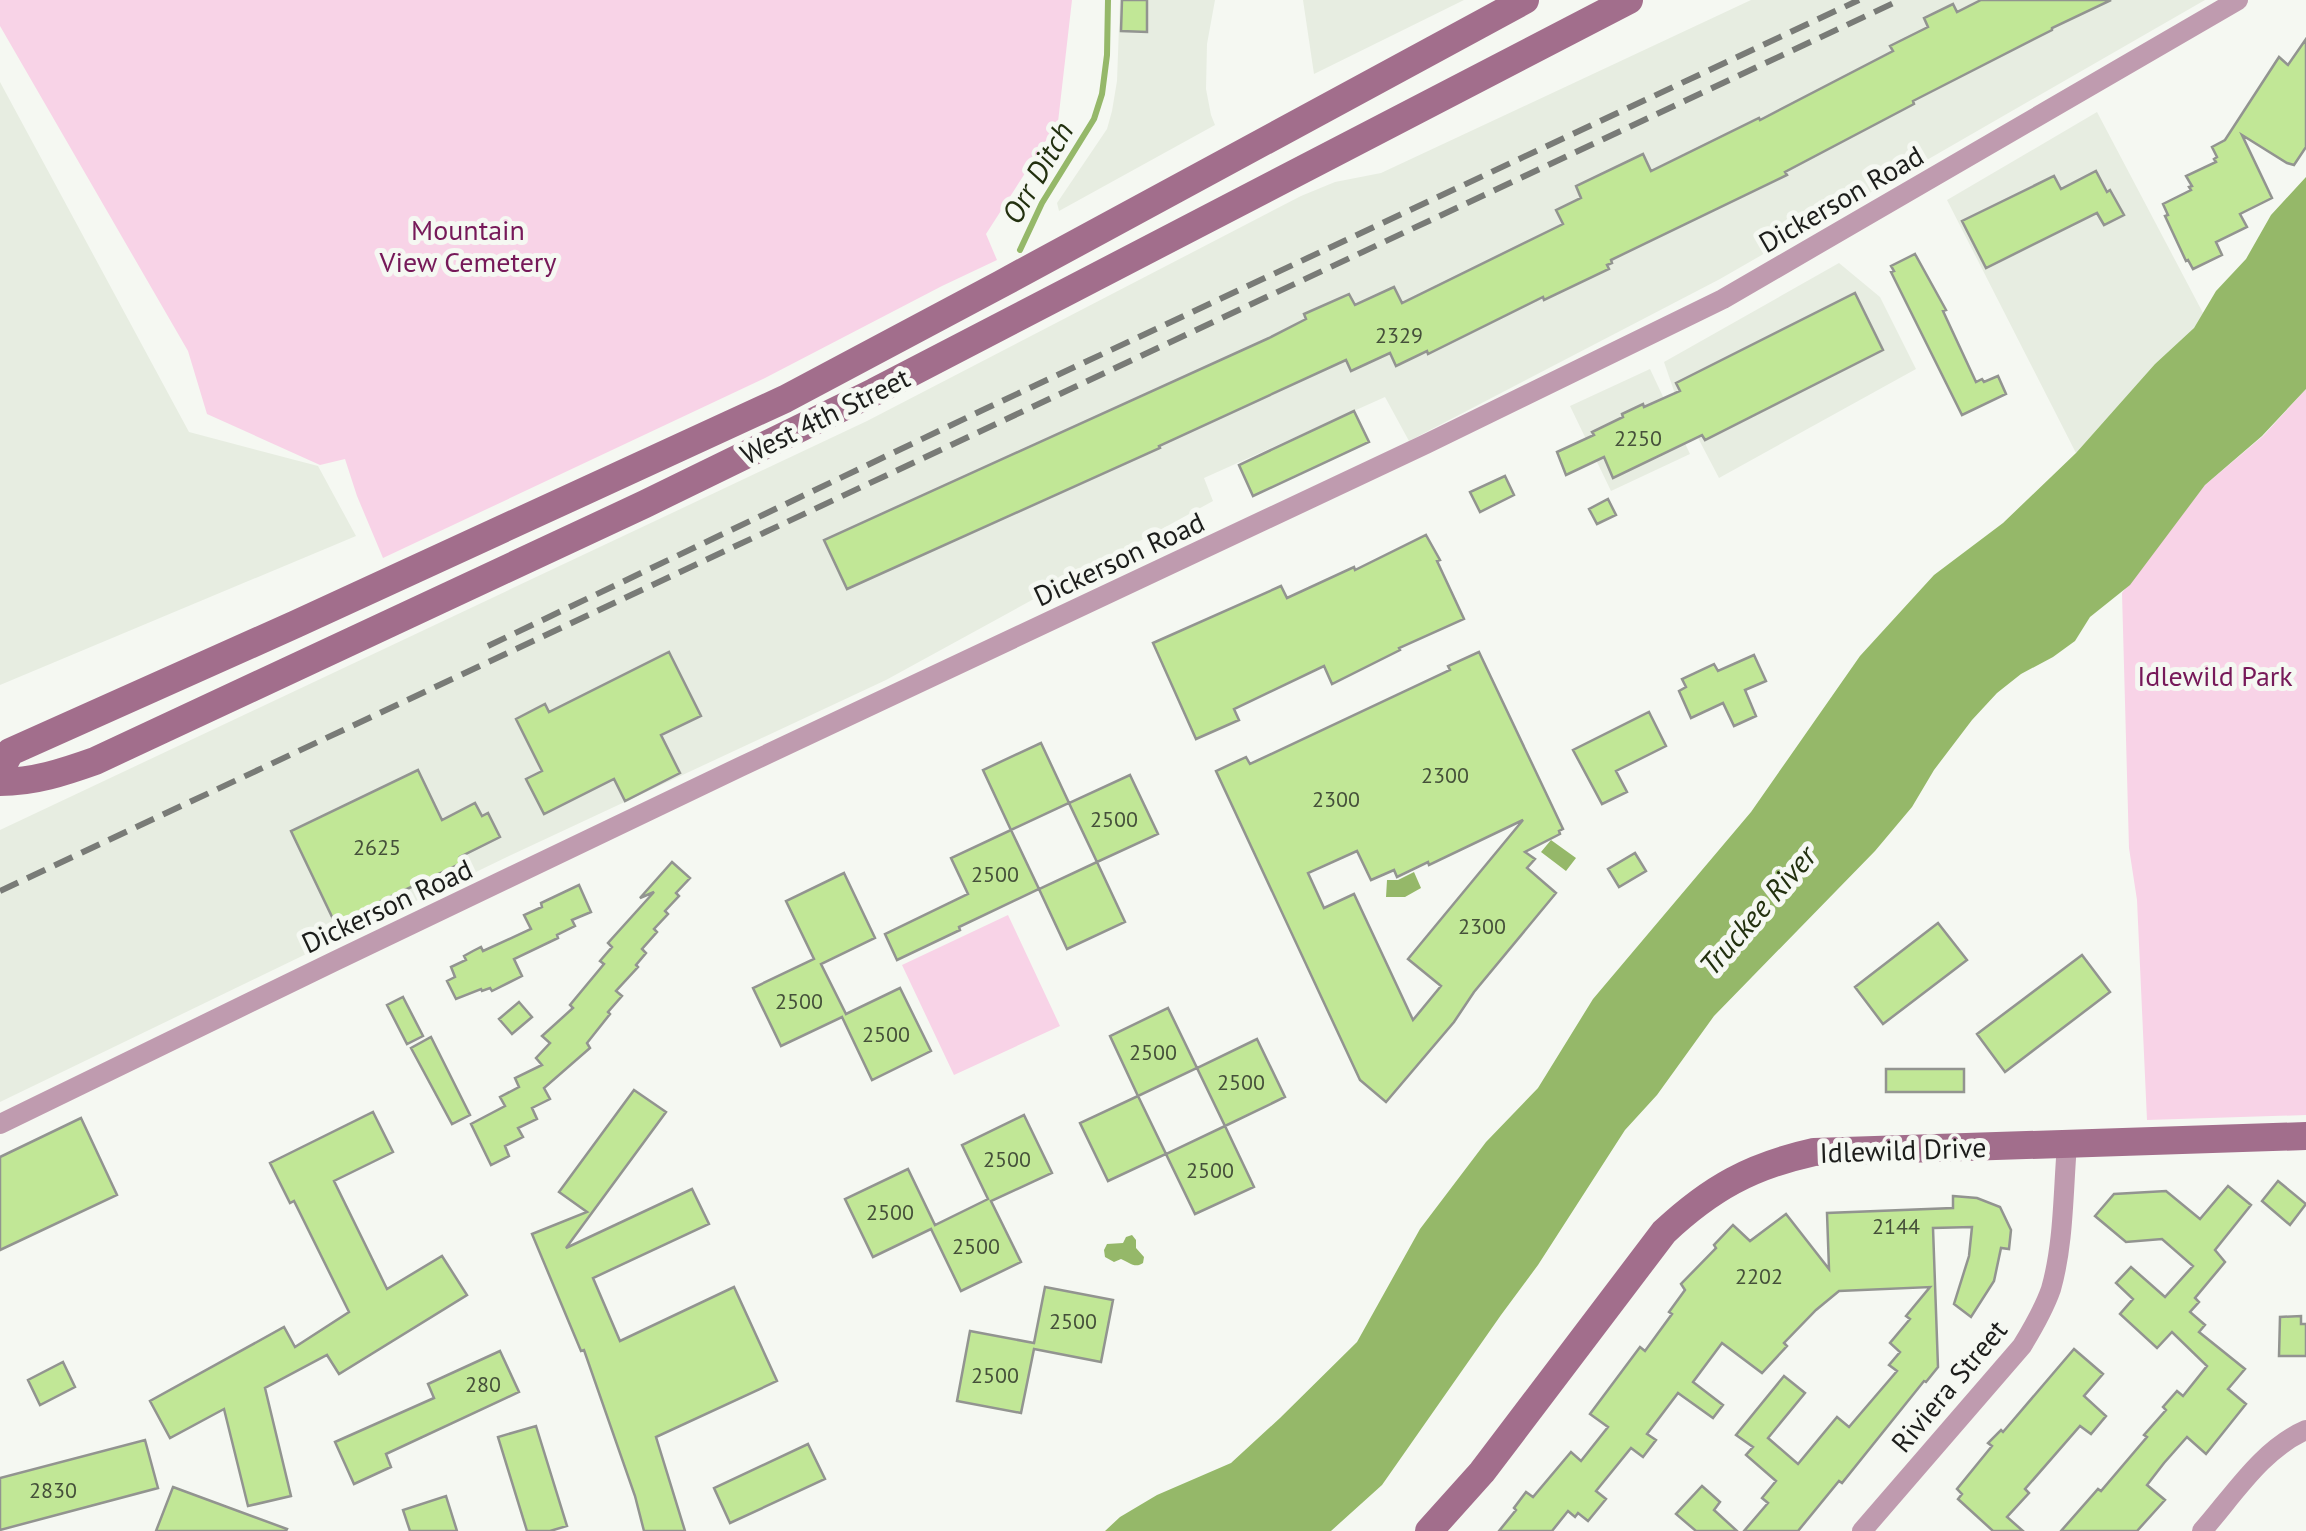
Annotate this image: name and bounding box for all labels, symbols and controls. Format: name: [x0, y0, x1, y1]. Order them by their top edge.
water label: Orr Ditch: [992, 114, 1081, 230]
street label: Dickerson Road: [1752, 137, 1930, 261]
park label: Mountain View Cemetery: [379, 211, 556, 280]
house number: 2329: [1375, 321, 1423, 349]
street label: West 4th Street: [734, 358, 916, 473]
house number: 2250: [1614, 424, 1662, 452]
street label: Dickerson Road: [1028, 503, 1210, 614]
park label: Idlewild Park: [2137, 657, 2293, 694]
house number: 2300: [1421, 761, 1469, 789]
house number: 2300: [1312, 785, 1360, 813]
house number: 2500: [1090, 805, 1138, 833]
house number: 2625: [353, 833, 401, 861]
water label: Truckee River: [1690, 835, 1825, 983]
street label: Dickerson Road: [296, 850, 478, 961]
house number: 2500: [971, 860, 1019, 888]
house number: 2300: [1458, 912, 1506, 940]
house number: 2500: [775, 987, 823, 1015]
house number: 2500: [862, 1020, 910, 1048]
house number: 2500: [1129, 1038, 1177, 1066]
house number: 2500: [1217, 1068, 1265, 1096]
street label: Idlewild Drive: [1819, 1128, 1987, 1171]
house number: 2500: [983, 1145, 1031, 1173]
house number: 2500: [1186, 1156, 1234, 1184]
house number: 2500: [866, 1198, 914, 1226]
house number: 2144: [1872, 1212, 1920, 1240]
house number: 2500: [952, 1232, 1000, 1260]
house number: 2202: [1735, 1262, 1783, 1290]
house number: 2500: [1049, 1307, 1097, 1335]
street label: Riviera Street: [1882, 1311, 2015, 1460]
house number: 2500: [971, 1361, 1019, 1389]
house number: 280: [465, 1370, 501, 1398]
house number: 2830: [29, 1476, 77, 1504]

